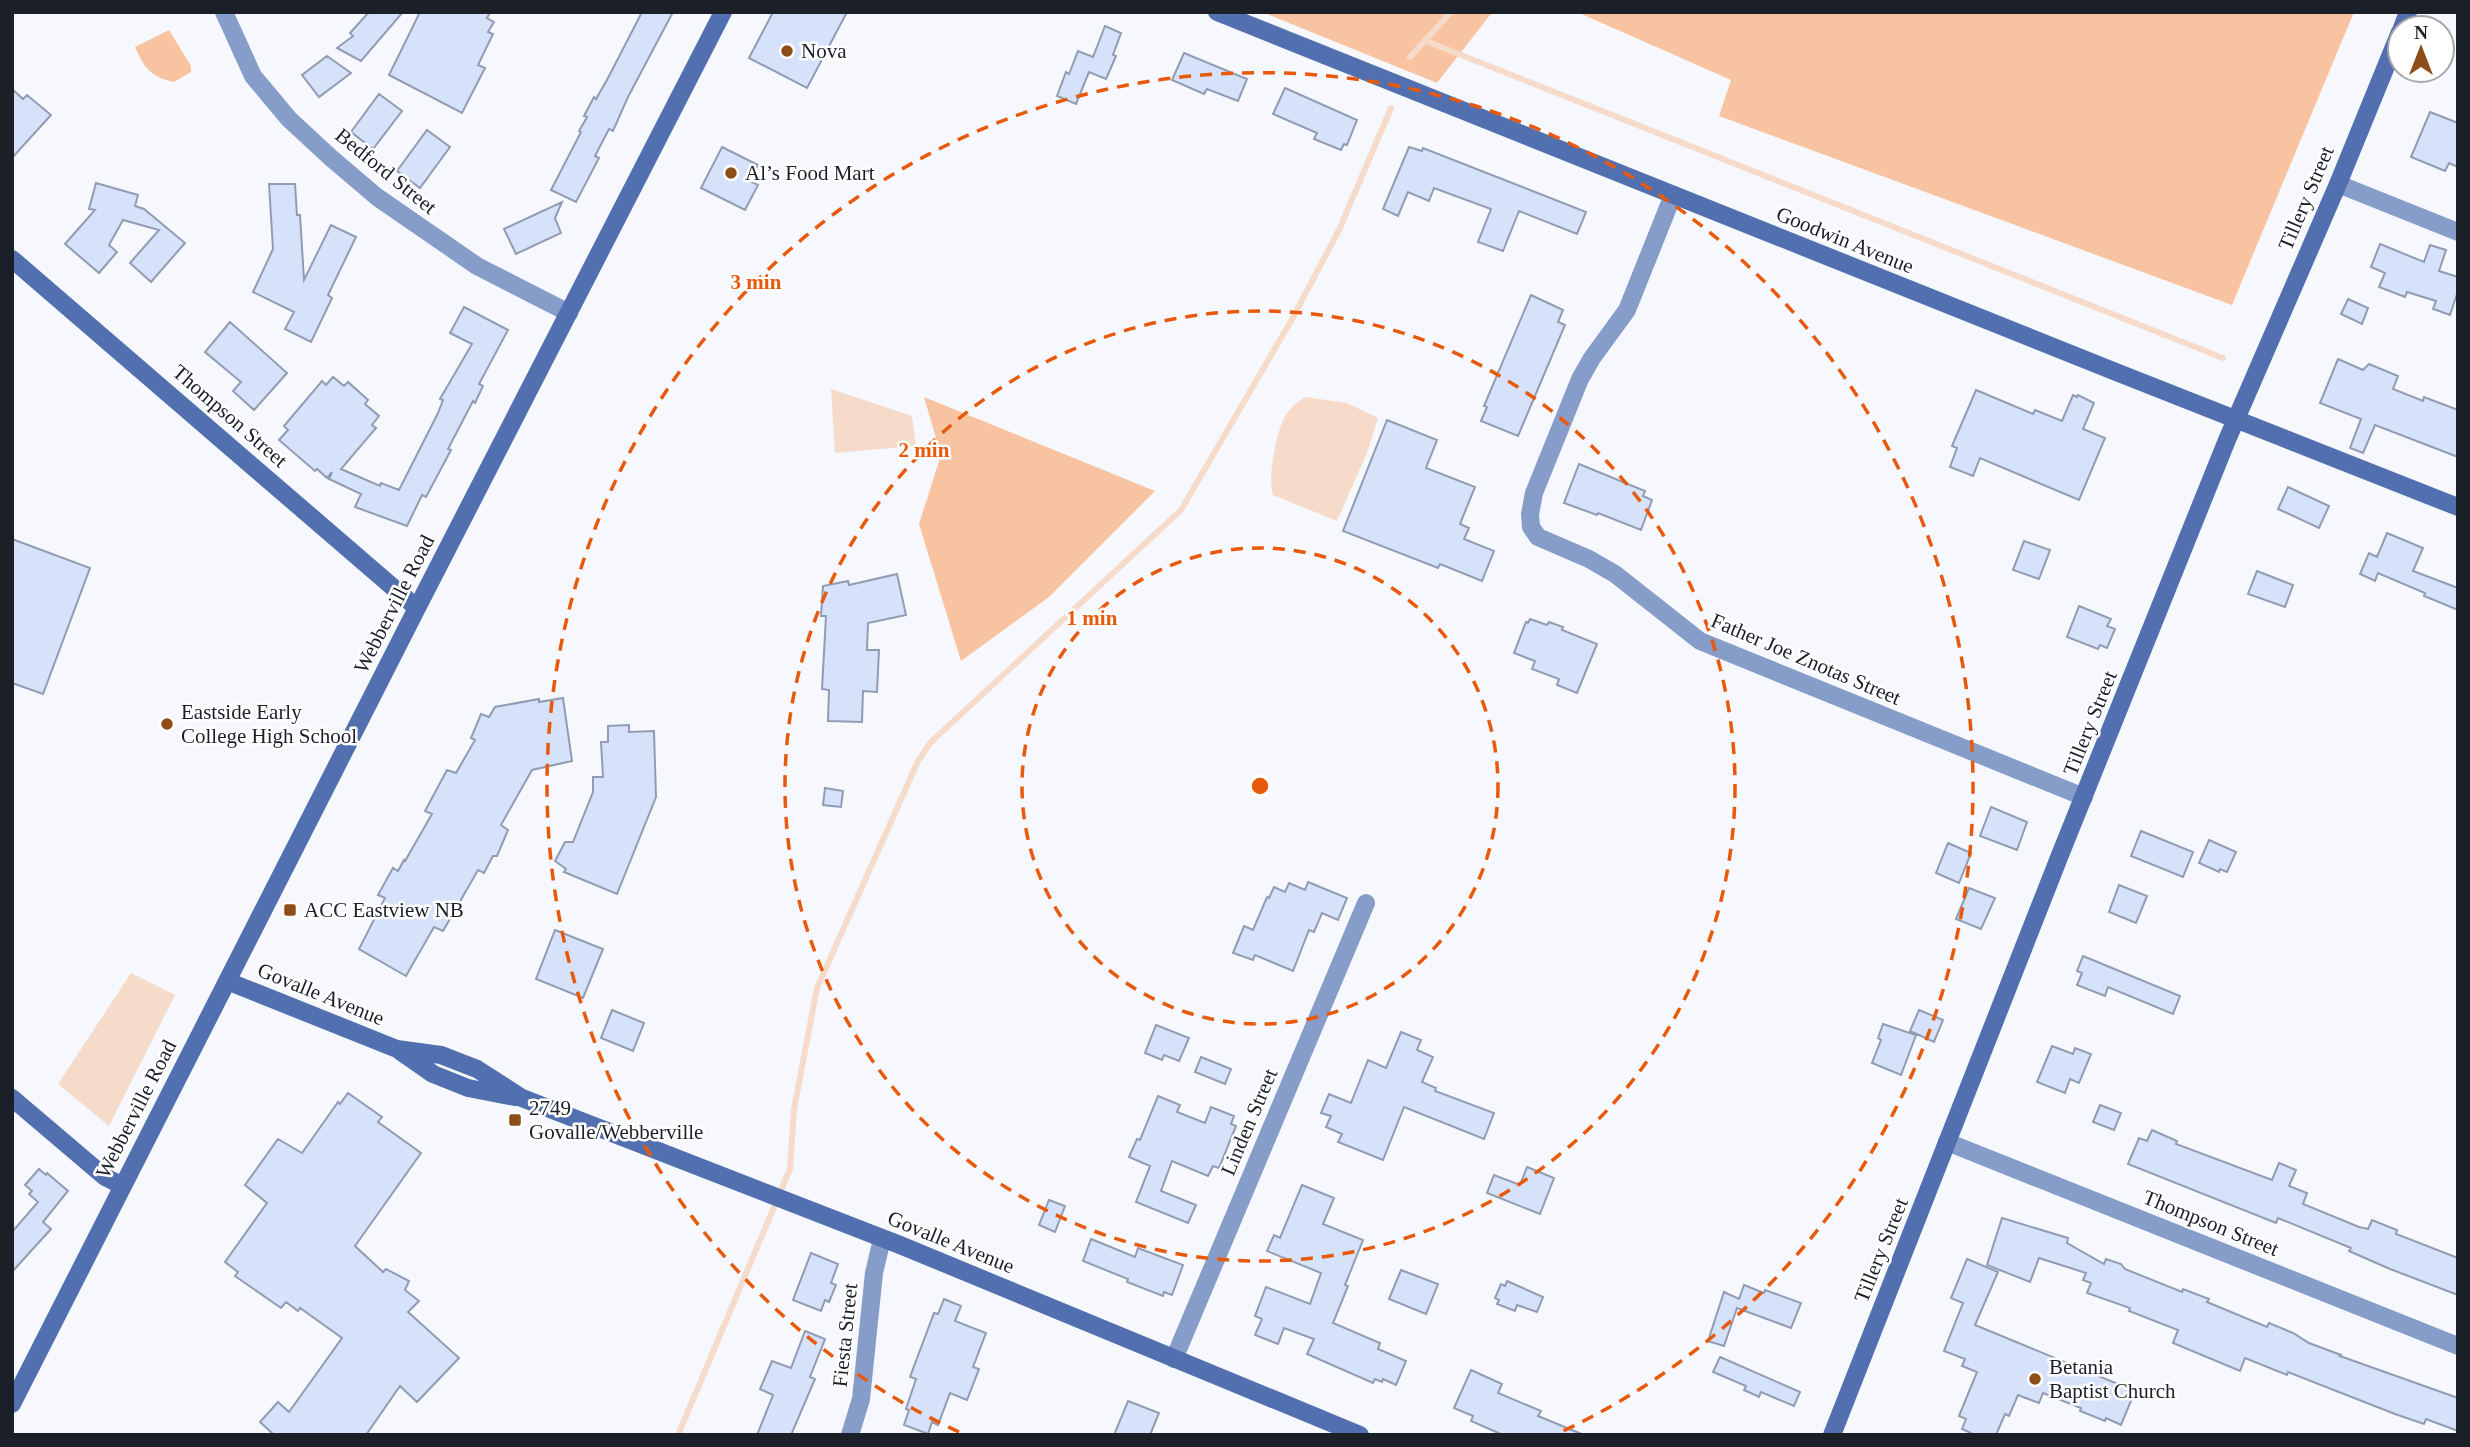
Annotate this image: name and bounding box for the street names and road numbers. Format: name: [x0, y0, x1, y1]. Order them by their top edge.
street label: Bedford Street: [331, 123, 441, 219]
street label: Tillery Street: [2273, 142, 2339, 254]
street label: Goodwin Avenue: [1773, 202, 1917, 278]
street label: Thompson Street: [168, 360, 292, 472]
street label: Webberville Road: [349, 531, 439, 677]
street label: Father Joe Znotas Street: [1708, 608, 1905, 710]
street label: Tillery Street: [2058, 667, 2122, 779]
street label: Govalle Avenue: [254, 958, 388, 1030]
street label: Webberville Road: [91, 1036, 181, 1182]
street label: Linden Street: [1216, 1065, 1282, 1179]
street label: Thompson Street: [2140, 1185, 2282, 1261]
street label: Tillery Street: [1849, 1194, 1913, 1306]
street label: Govalle Avenue: [884, 1206, 1018, 1278]
street label: Fiesta Street: [828, 1282, 862, 1388]

